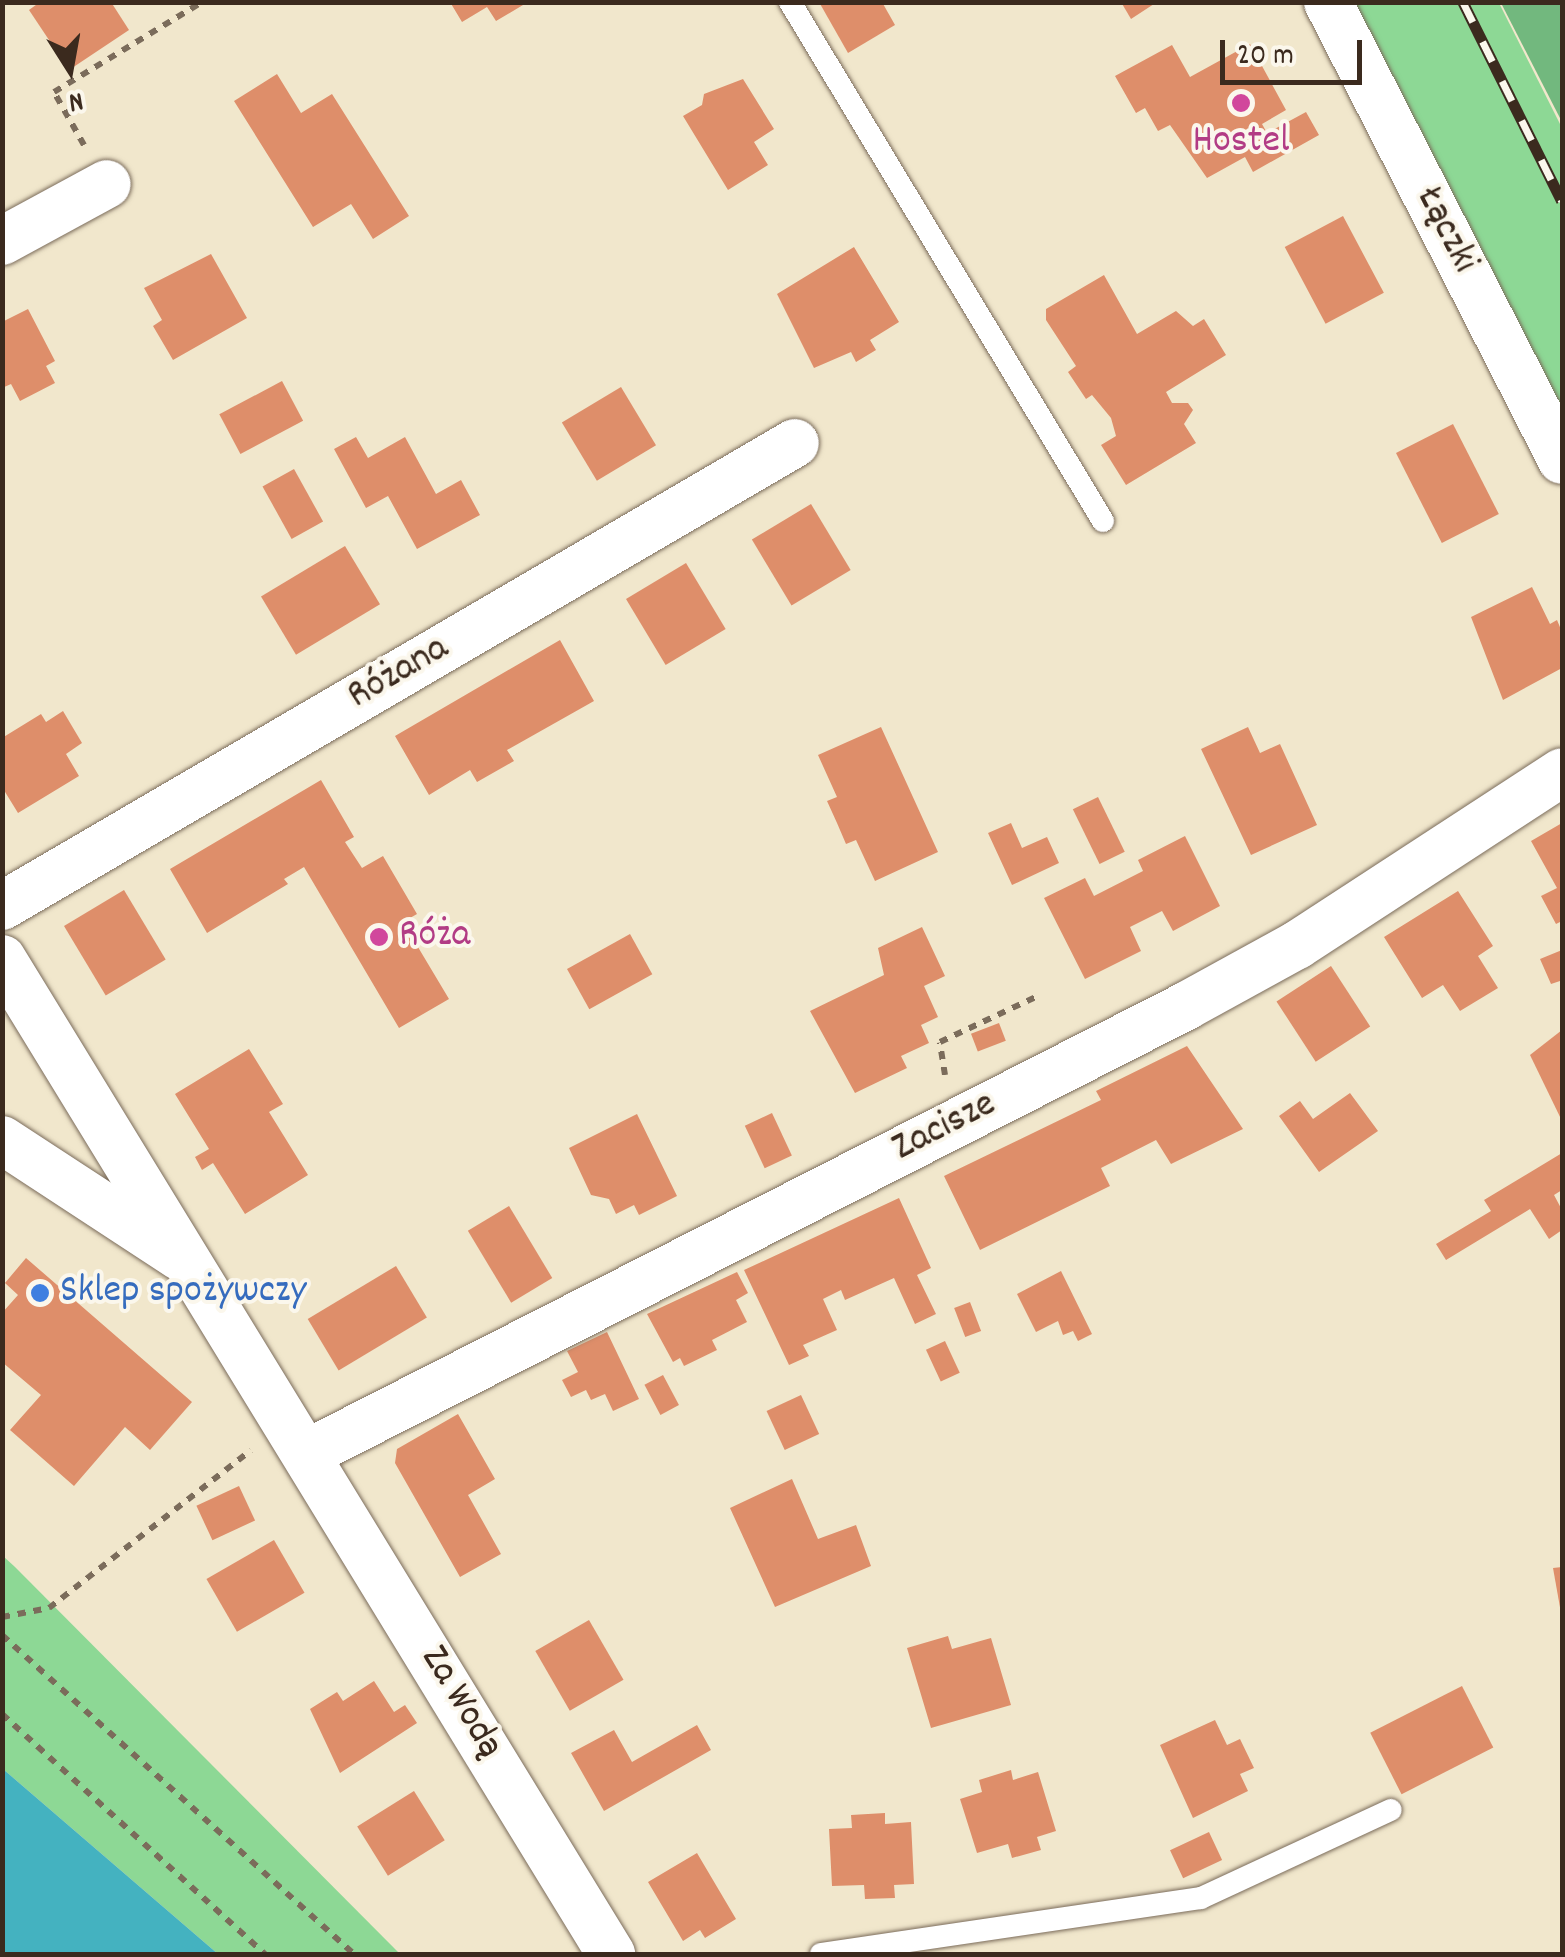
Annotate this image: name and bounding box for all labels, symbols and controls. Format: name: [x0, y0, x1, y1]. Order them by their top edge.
north arrow: [20, 20, 120, 120]
scale bar: [1225, 20, 1368, 82]
text: 20 m: [1237, 36, 1294, 79]
text: N: [65, 78, 86, 120]
marker: Hostel: [1230, 92, 1252, 114]
place label: Hostel: [1193, 119, 1289, 167]
street label: Łączki: [1403, 180, 1487, 282]
street label: Różana: [340, 626, 458, 722]
place label: Róża: [399, 913, 470, 961]
marker: Róża: [368, 926, 390, 948]
street label: Zacisze: [885, 1082, 1005, 1174]
place label: Sklep spożywczy: [60, 1269, 306, 1317]
marker: Sklep spożywczy: [29, 1282, 51, 1304]
street label: Za Wodą: [408, 1638, 512, 1768]

